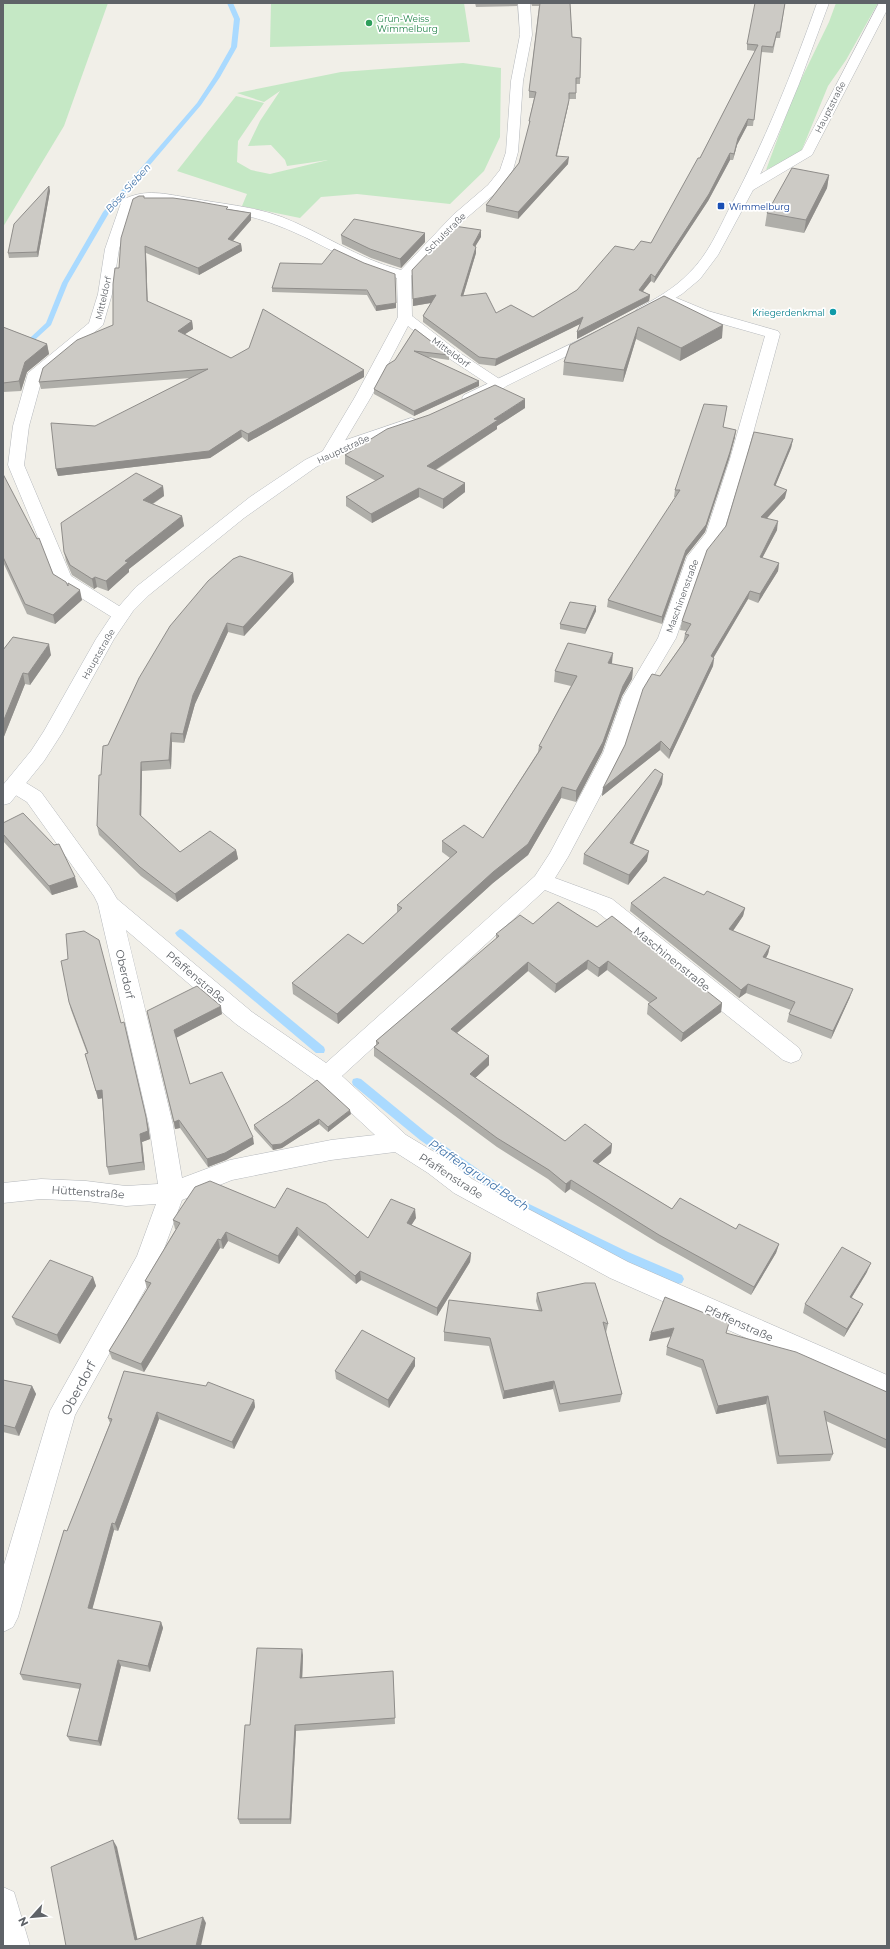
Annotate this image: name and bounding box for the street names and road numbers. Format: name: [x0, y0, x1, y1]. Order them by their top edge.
street label: Hauptstraße: [812, 79, 848, 135]
street label: Schulstraße: [422, 210, 468, 256]
street label: Mitteldorf: [93, 274, 114, 321]
street label: Mitteldorf: [430, 335, 473, 370]
street label: Hauptstraße: [315, 432, 371, 466]
street label: Maschinenstraße: [664, 557, 701, 634]
street label: Hauptstraße: [79, 626, 117, 681]
street label: Maschinenstraße: [631, 924, 713, 994]
street label: Oberdorf: [113, 948, 138, 1001]
street label: Pfaffenstraße: [163, 948, 229, 1006]
street label: Pfaffenstraße: [416, 1150, 486, 1202]
street label: Hüttenstraße: [51, 1182, 125, 1202]
street label: Pfaffenstraße: [702, 1302, 776, 1345]
street label: Oberdorf: [57, 1358, 99, 1418]

